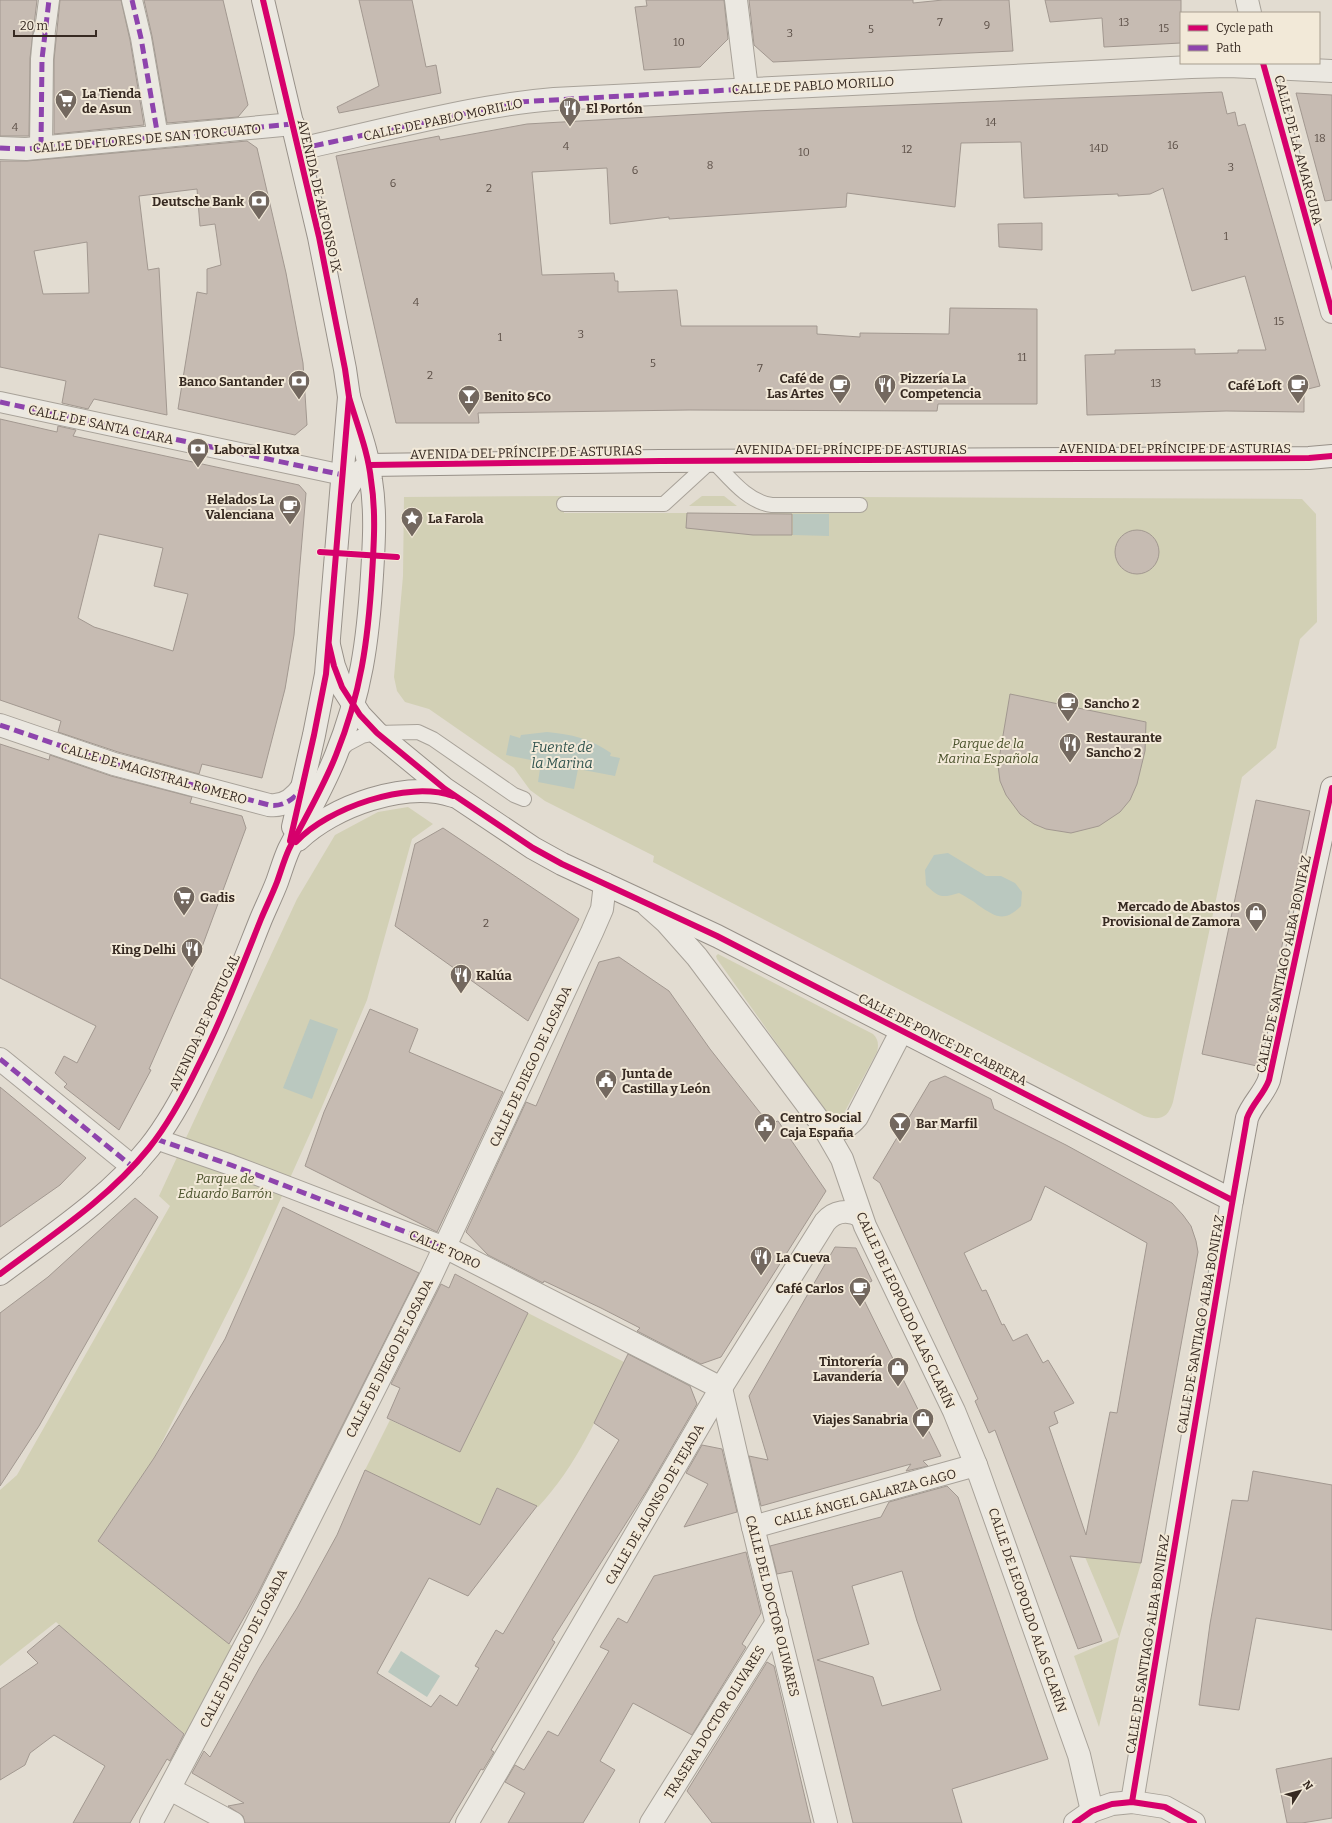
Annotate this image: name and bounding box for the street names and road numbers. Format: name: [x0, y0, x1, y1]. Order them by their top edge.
street label: CALLE DE PABLO MORILLO: [731, 74, 895, 97]
street label: CALLE DE LA AMARGURA: [1271, 74, 1326, 228]
street label: CALLE DE PABLO MORILLO: [362, 95, 524, 144]
street label: AVENIDA DE ALFONSO IX: [295, 118, 344, 274]
street label: CALLE DE FLORES DE SAN TORCUATO: [32, 121, 262, 156]
street label: CALLE DE SANTA CLARA: [27, 402, 176, 447]
street label: AVENIDA DEL PRÍNCIPE DE ASTURIAS: [1059, 441, 1291, 456]
street label: AVENIDA DEL PRÍNCIPE DE ASTURIAS: [735, 442, 967, 457]
street label: AVENIDA DEL PRÍNCIPE DE ASTURIAS: [410, 443, 642, 462]
street label: CALLE DE MAGISTRAL ROMERO: [59, 740, 249, 807]
street label: CALLE DE SANTIAGO ALBA BONIFAZ: [1253, 854, 1314, 1074]
street label: AVENIDA DE PORTUGAL: [166, 952, 243, 1093]
street label: CALLE DE DIEGO DE LOSADA: [486, 983, 575, 1149]
street label: CALLE DE PONCE DE CABRERA: [856, 990, 1030, 1089]
street label: CALLE DE LEOPOLDO ALAS CLARÍN: [853, 1209, 958, 1411]
street label: CALLE DE SANTIAGO ALBA BONIFAZ: [1174, 1213, 1227, 1435]
street label: CALLE TORO: [407, 1227, 483, 1272]
street label: CALLE DE DIEGO DE LOSADA: [343, 1276, 436, 1440]
street label: CALLE DE ALONSO DE TEJADA: [602, 1421, 707, 1587]
street label: CALLE ÁNGEL GALARZA GAGO: [772, 1466, 958, 1529]
street label: CALLE DE LEOPOLDO ALAS CLARÍN: [985, 1506, 1070, 1714]
street label: CALLE DEL DOCTOR OLIVARES: [743, 1514, 802, 1698]
street label: CALLE DE SANTIAGO ALBA BONIFAZ: [1123, 1533, 1172, 1755]
street label: CALLE DE DIEGO DE LOSADA: [197, 1566, 290, 1730]
street label: TRASERA DOCTOR OLIVARES: [661, 1643, 768, 1802]

